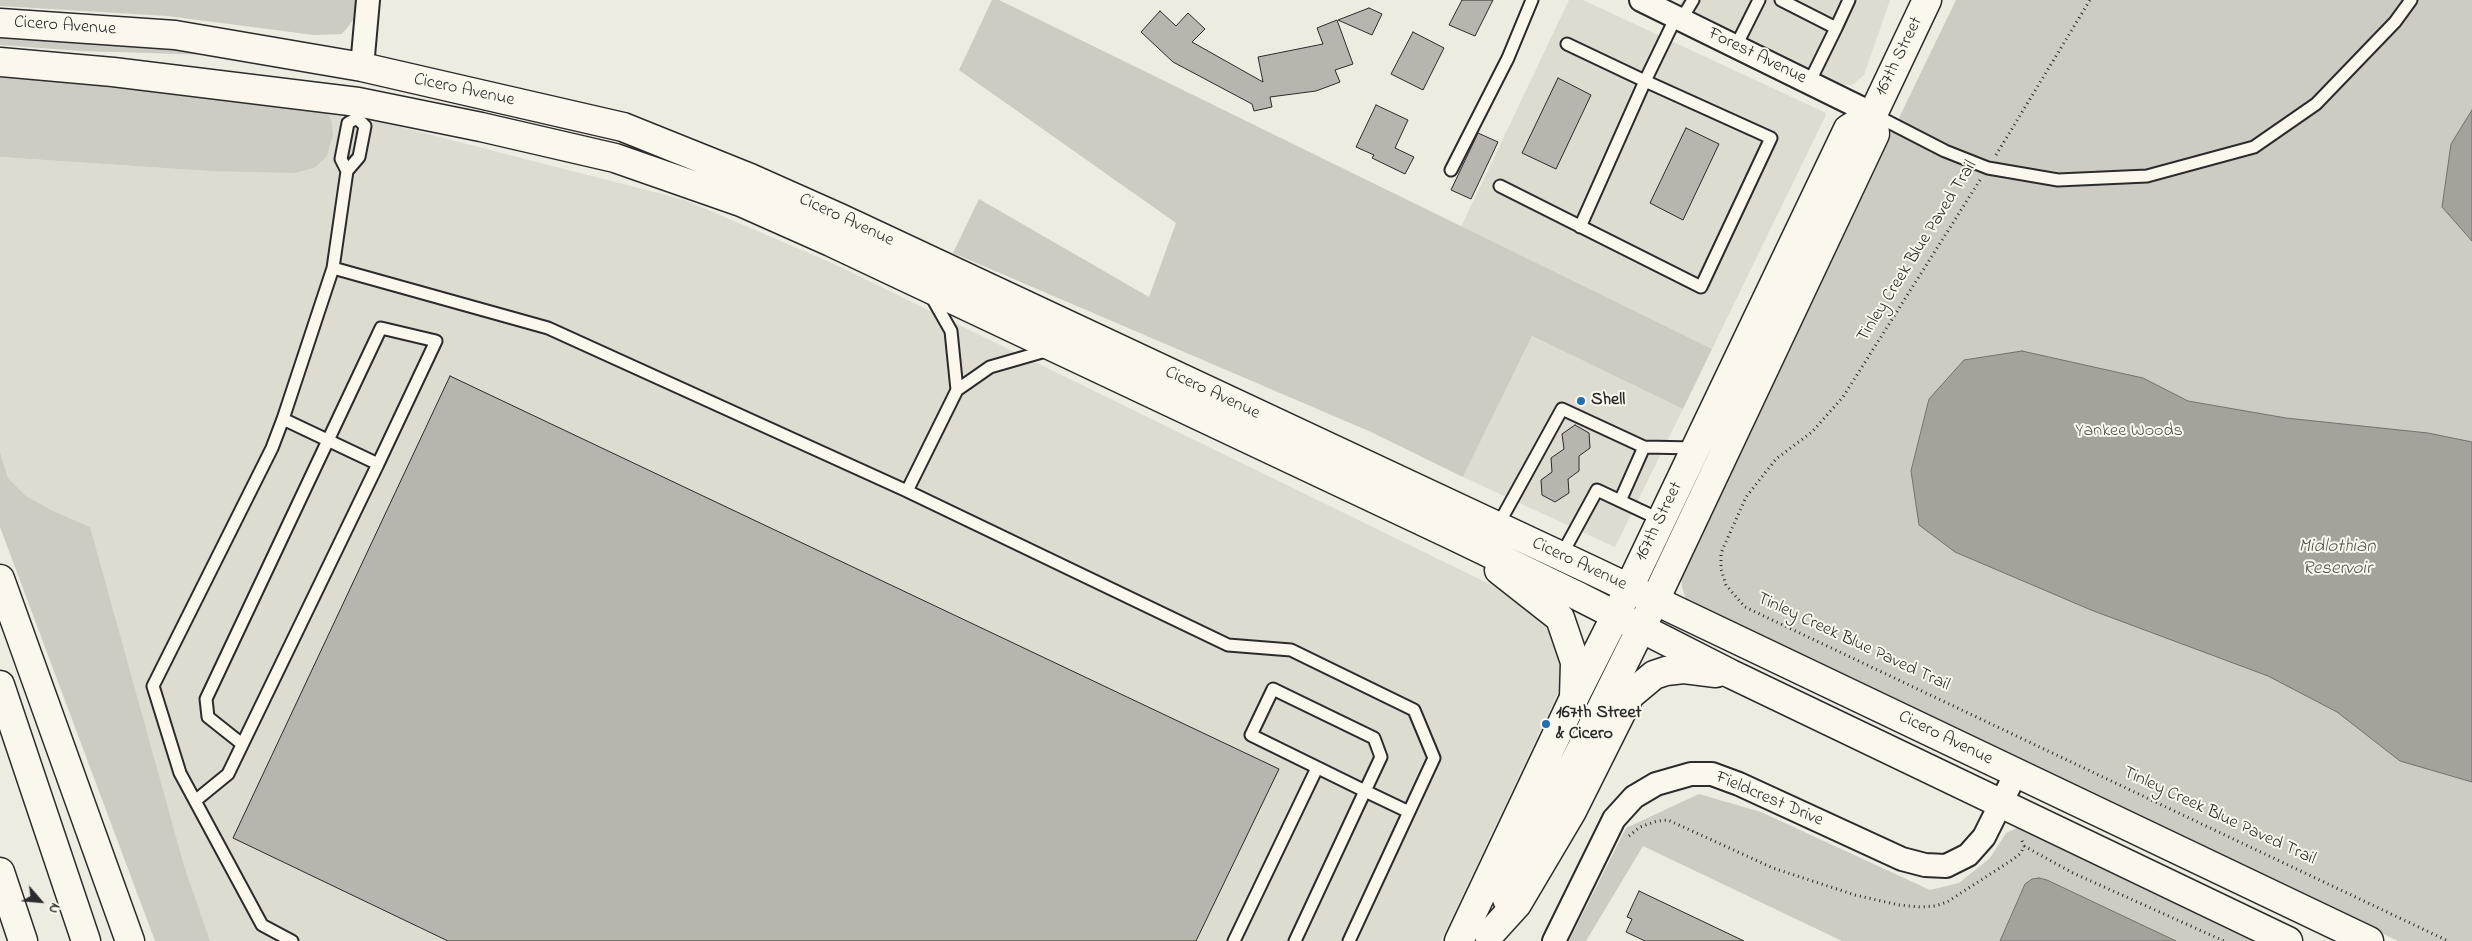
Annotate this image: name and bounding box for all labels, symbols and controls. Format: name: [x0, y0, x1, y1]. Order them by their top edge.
street label: Cicero Avenue: [13, 13, 117, 41]
street label: 167th Street: [1872, 14, 1928, 100]
street label: Forest Avenue: [1704, 24, 1810, 90]
street label: Cicero Avenue: [412, 70, 516, 112]
street label: Tinley Creek Blue Paved Trail: [1853, 157, 1983, 347]
street label: Cicero Avenue: [795, 190, 897, 252]
street label: Cicero Avenue: [1161, 363, 1263, 425]
place label: Shell: [1591, 390, 1625, 412]
marker: Shell: [1575, 395, 1587, 407]
park label: Yankee Woods: [2075, 421, 2183, 443]
street label: 167th Street: [1632, 479, 1688, 565]
street label: Cicero Avenue: [1528, 534, 1630, 596]
water label: Midlothian Reservoir: [2298, 537, 2376, 581]
street label: Tinley Creek Blue Paved Trail: [1753, 589, 1953, 697]
place label: 167th Street & Cicero: [1556, 703, 1642, 746]
street label: Cicero Avenue: [1894, 707, 1996, 771]
marker: 167th Street & Cicero: [1540, 718, 1552, 730]
street label: Tinley Creek Blue Paved Trail: [2119, 763, 2319, 871]
street label: Fieldcrest Drive: [1712, 768, 1826, 832]
north arrow: [15, 876, 65, 926]
text: N: [42, 899, 65, 917]

